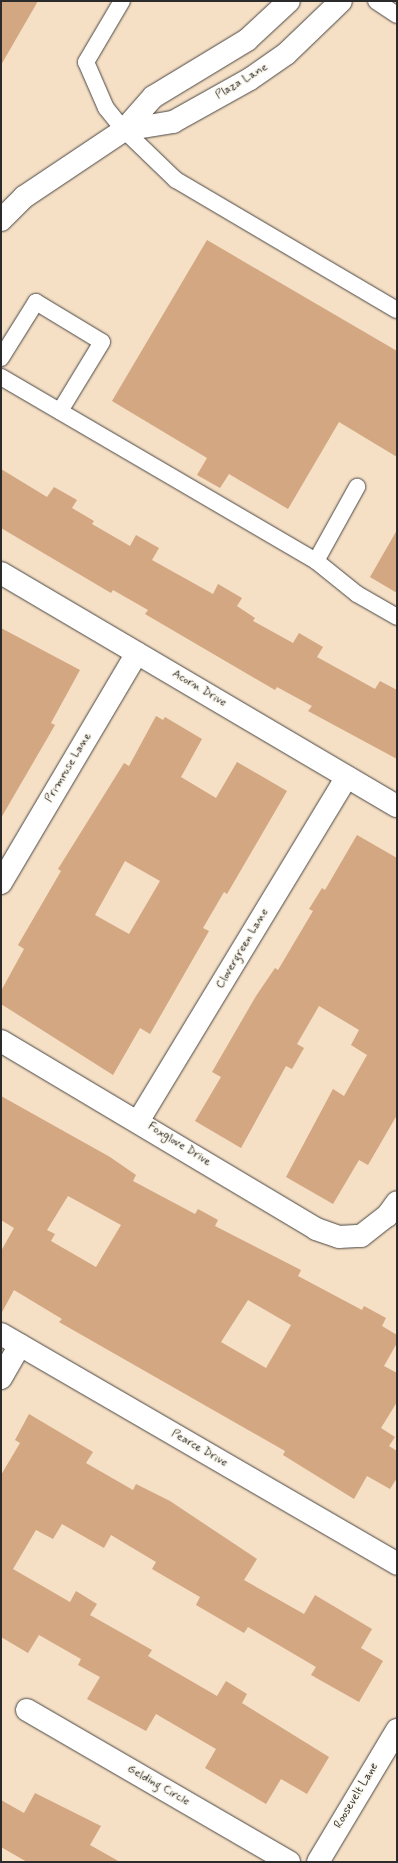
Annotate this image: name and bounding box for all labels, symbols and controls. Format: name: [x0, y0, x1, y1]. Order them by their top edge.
street label: Plaza Lane: [214, 61, 270, 103]
street label: Acorn Drive: [169, 667, 229, 711]
street label: Primrose Lane: [43, 731, 95, 805]
street label: Clovergreen Lane: [214, 907, 272, 991]
street label: Foxglove Drive: [145, 1120, 213, 1170]
street label: Pearce Drive: [168, 1427, 230, 1471]
street label: Roosevelt Lane: [331, 1760, 383, 1832]
street label: Gelding Circle: [124, 1762, 192, 1810]

